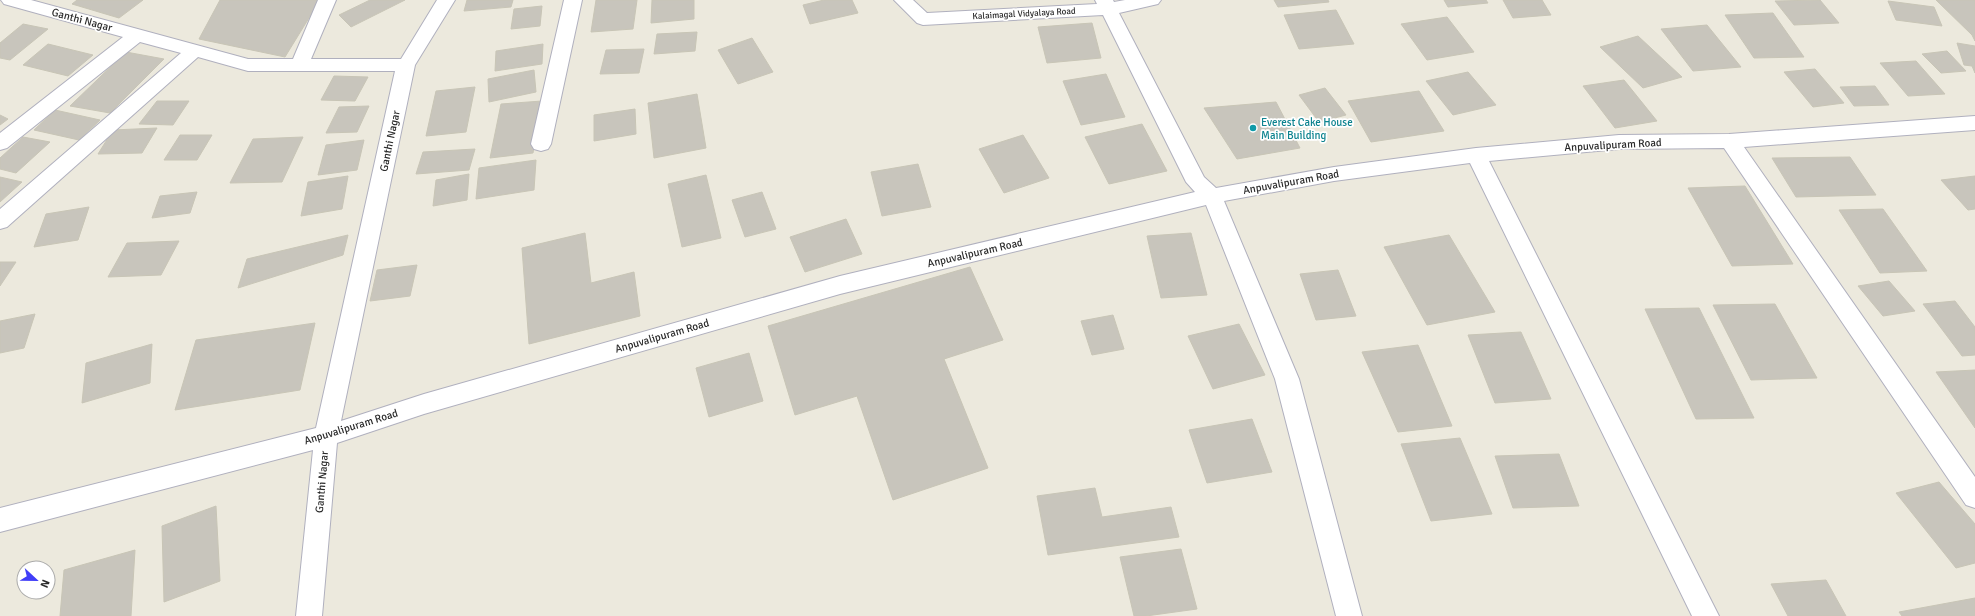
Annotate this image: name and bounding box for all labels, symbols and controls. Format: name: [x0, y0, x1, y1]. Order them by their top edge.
street label: Ganthi Nagar: [50, 6, 114, 34]
street label: Kalaimagal Vidyalaya Road: [972, 6, 1076, 22]
street label: Ganthi Nagar: [377, 109, 403, 173]
place label: Everest Cake House Main Building: [1261, 116, 1353, 142]
marker: Everest Cake House Main Building: [1248, 123, 1258, 133]
street label: Anpuvalipuram Road: [1564, 136, 1662, 154]
street label: Anpuvalipuram Road: [1242, 167, 1340, 197]
street label: Anpuvalipuram Road: [926, 236, 1024, 270]
street label: Anpuvalipuram Road: [613, 316, 711, 356]
street label: Anpuvalipuram Road: [303, 406, 400, 447]
street label: Ganthi Nagar: [313, 450, 331, 514]
north arrow: [16, 560, 56, 600]
text: N: [37, 578, 52, 590]

